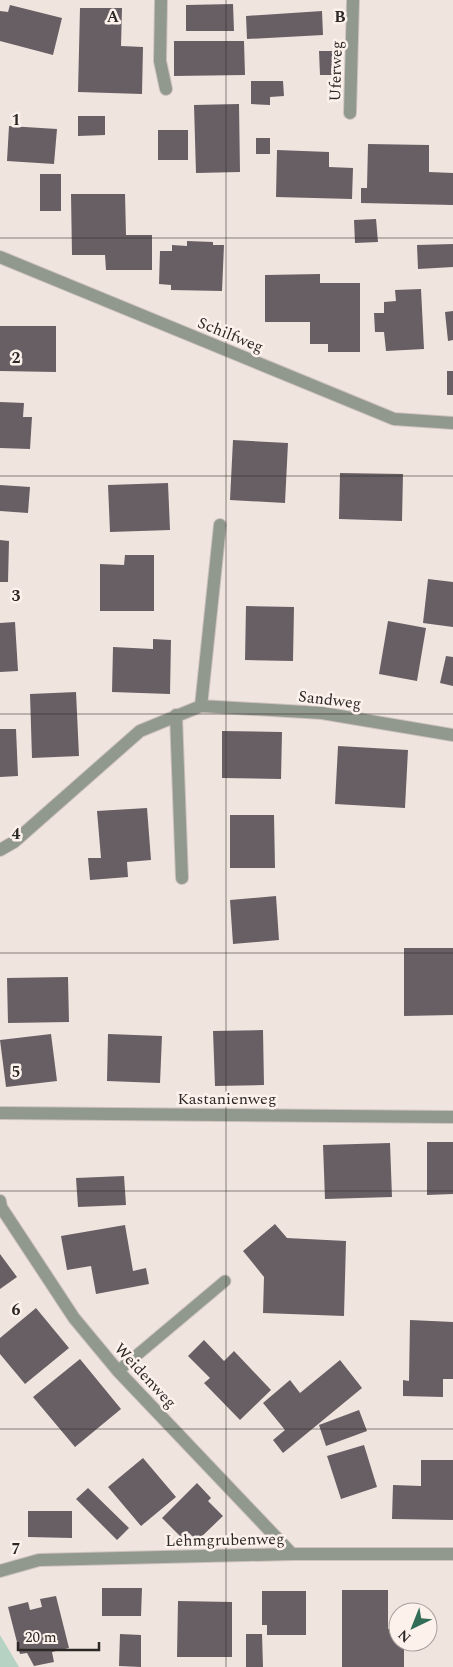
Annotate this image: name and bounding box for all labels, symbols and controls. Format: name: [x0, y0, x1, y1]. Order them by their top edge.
text: A: [107, 5, 120, 29]
text: B: [334, 5, 346, 29]
street label: Uferweg: [323, 40, 349, 102]
text: 1: [12, 108, 20, 132]
street label: Schilfweg: [194, 311, 267, 359]
text: 2: [12, 346, 21, 370]
text: 3: [12, 584, 21, 608]
street label: Sandweg: [297, 684, 363, 716]
text: 4: [12, 822, 21, 846]
text: 5: [12, 1060, 20, 1084]
street label: Kastanienweg: [178, 1087, 276, 1111]
text: 6: [12, 1298, 21, 1322]
street label: Weidenweg: [108, 1337, 182, 1414]
street label: Lehmgrubenweg: [165, 1527, 285, 1553]
text: 7: [12, 1537, 21, 1561]
north arrow: [388, 1602, 438, 1652]
scale bar: [18, 1620, 99, 1652]
text: N: [393, 1625, 416, 1648]
text: 20 m: [25, 1626, 57, 1649]

